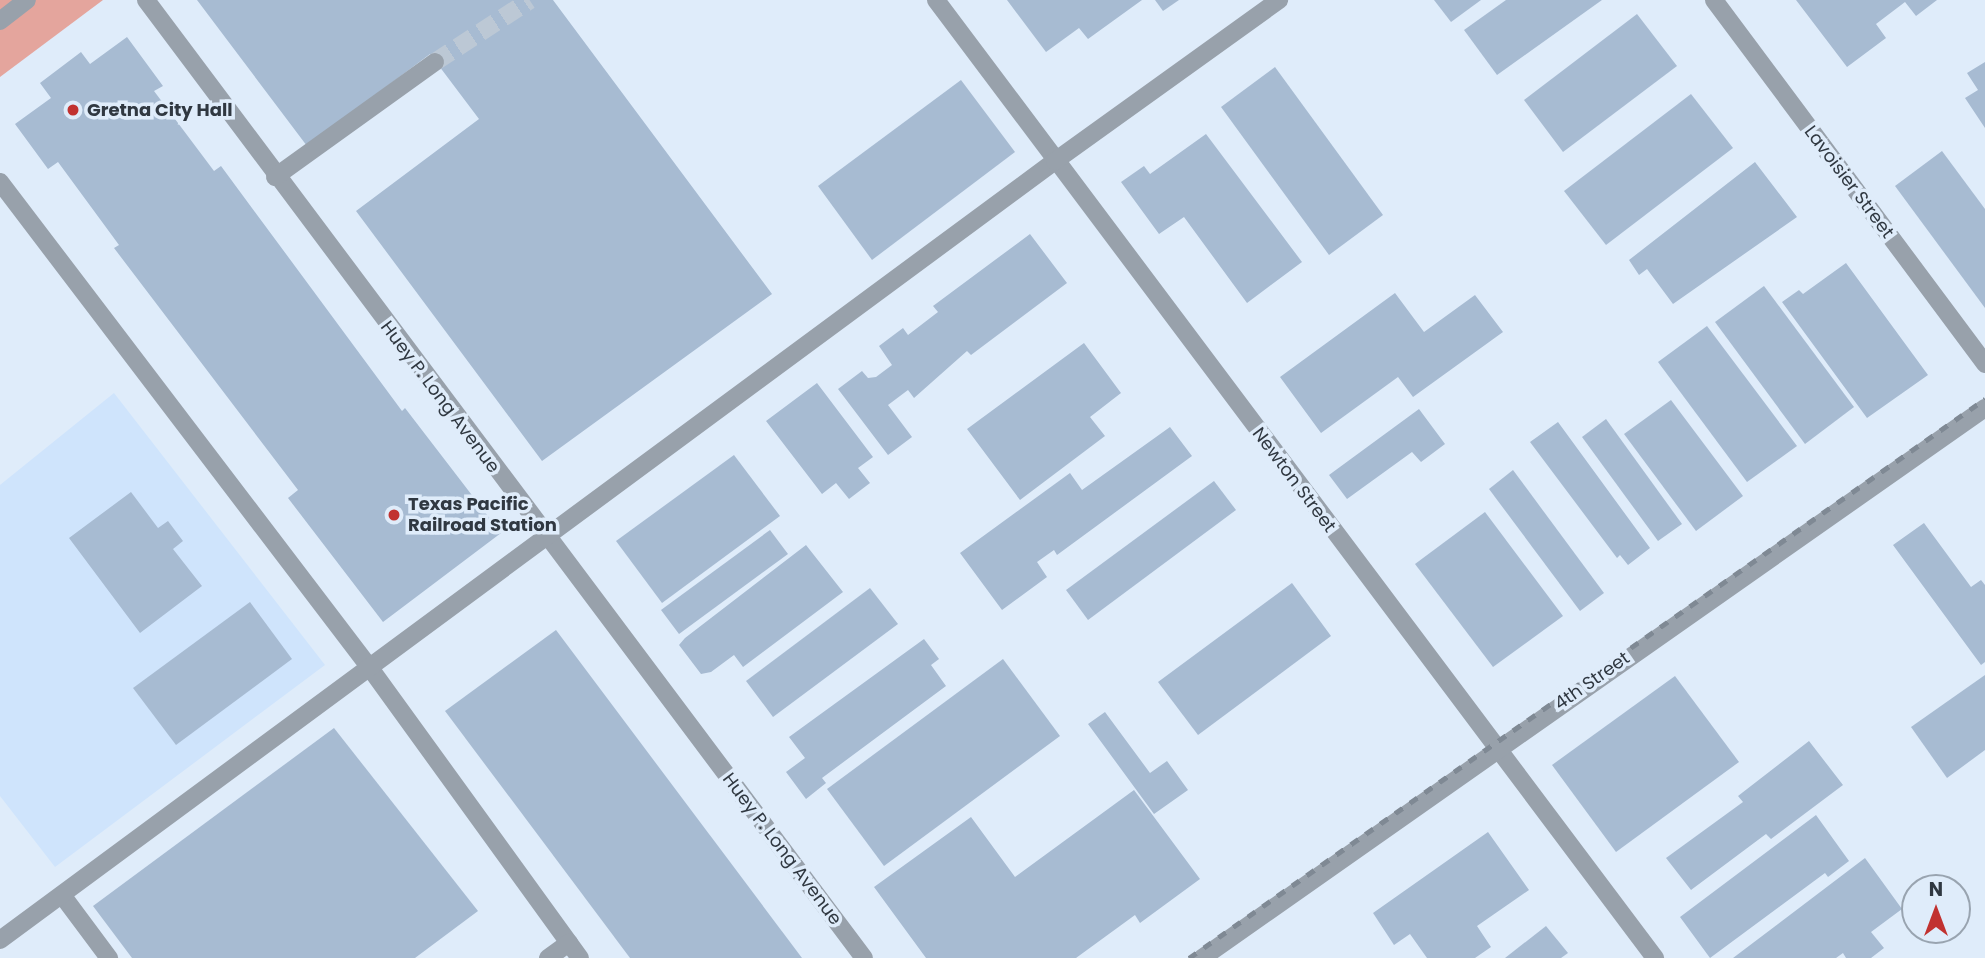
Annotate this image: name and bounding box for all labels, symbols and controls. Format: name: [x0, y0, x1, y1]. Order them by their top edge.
place label: Gretna City Hall: [87, 99, 233, 121]
marker: Gretna City Hall: [65, 102, 81, 118]
street label: Lavoisier Street: [1800, 122, 1898, 242]
street label: Huey P. Long Avenue: [376, 317, 504, 477]
street label: Newton Street: [1248, 423, 1340, 537]
place label: Texas Pacific Railroad Station: [408, 494, 557, 536]
marker: Texas Pacific Railroad Station: [386, 507, 402, 523]
street label: 4th Street: [1550, 647, 1634, 715]
street label: Huey P. Long Avenue: [718, 769, 846, 929]
north arrow: [1901, 874, 1971, 944]
text: N: [1929, 876, 1943, 903]

